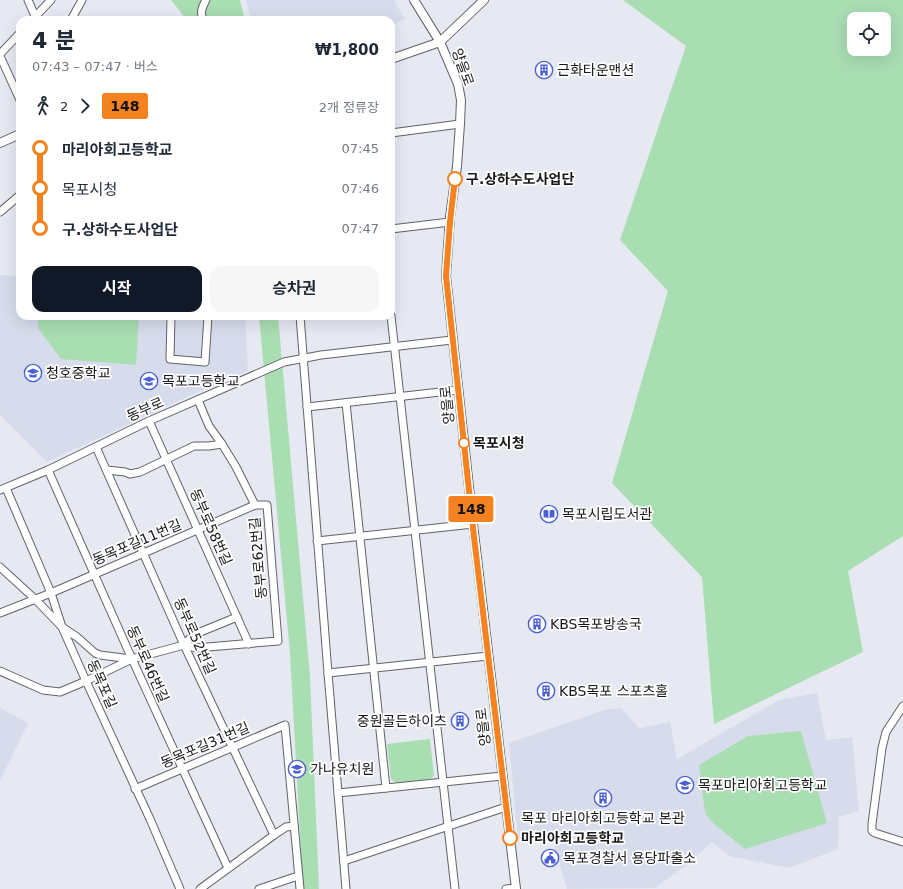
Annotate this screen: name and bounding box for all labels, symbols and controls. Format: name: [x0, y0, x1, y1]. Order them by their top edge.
map controls: [847, 12, 891, 56]
button: locate: [847, 12, 891, 56]
text: 4 분: [32, 28, 75, 53]
text: ₩1,800: [315, 41, 379, 59]
street label: 양을로: [449, 46, 477, 88]
text: 07:43 – 07:47 · 버스: [32, 59, 158, 74]
building icon: 근화타운맨션: [534, 60, 554, 80]
place label: 근화타운맨션: [557, 62, 634, 78]
icon: walk: [32, 95, 54, 117]
icon: forward: [74, 95, 96, 117]
text: 148: [110, 98, 140, 114]
text: 2: [60, 99, 68, 114]
text: 2개 정류장: [319, 100, 379, 115]
text: 마리아회고등학교: [62, 141, 172, 159]
text: 07:45: [342, 141, 379, 156]
marker: 구.상하수도사업단: [447, 171, 463, 187]
place label: 구.상하수도사업단: [466, 171, 574, 187]
text: 목포시청: [62, 181, 117, 199]
text: 07:46: [342, 181, 379, 196]
text: 구.상하수도사업단: [62, 221, 178, 239]
text: 07:47: [342, 221, 379, 236]
button: 시작: [32, 266, 202, 312]
button: 승차권: [210, 266, 379, 312]
school or university icon: 청호중학교: [23, 363, 43, 383]
place label: 청호중학교: [46, 365, 111, 381]
school or university icon: 목포고등학교: [139, 371, 159, 391]
place label: 목포고등학교: [162, 373, 239, 389]
street label: 양을로: [437, 385, 457, 425]
street label: 동부로: [124, 394, 166, 424]
place label: 목포시청: [473, 435, 525, 451]
marker: 목포시청: [458, 437, 470, 449]
street label: 동부로58번길: [187, 486, 235, 568]
line badge: 148: [448, 496, 494, 522]
text: 148: [456, 501, 486, 517]
library icon: 목포시립도서관: [539, 504, 559, 524]
place label: 목포시립도서관: [562, 506, 652, 522]
street label: 동목포길11번길: [90, 516, 184, 568]
street label: 동부로62번길: [246, 516, 270, 600]
street label: 동부로52번길: [171, 595, 219, 677]
building icon: KBS목포방송국: [527, 614, 547, 634]
place label: KBS목포방송국: [550, 616, 642, 632]
street label: 동부로46번길: [124, 623, 172, 705]
street label: 동목포길: [84, 657, 120, 711]
building icon: KBS목포 스포츠홀: [536, 681, 556, 701]
place label: KBS목포 스포츠홀: [559, 683, 668, 699]
street label: 양을로: [473, 707, 493, 747]
building icon: 중원골든하이츠: [450, 711, 470, 731]
place label: 중원골든하이츠: [357, 713, 447, 729]
street label: 동목포길31번길: [158, 719, 252, 771]
school or university icon: 가나유치원: [287, 759, 307, 779]
place label: 가나유치원: [310, 761, 374, 777]
school or university icon: 목포마리아회고등학교: [675, 775, 695, 795]
place label: 목포마리아회고등학교: [698, 777, 827, 793]
building icon: 목포 마리아회고등학교 본관: [593, 788, 613, 808]
place label: 목포 마리아회고등학교 본관: [521, 810, 685, 826]
marker: 마리아회고등학교: [502, 830, 518, 846]
place label: 마리아회고등학교: [521, 830, 624, 846]
public building icon: 목포경찰서 용당파출소: [540, 848, 560, 868]
place label: 목포경찰서 용당파출소: [563, 850, 696, 866]

